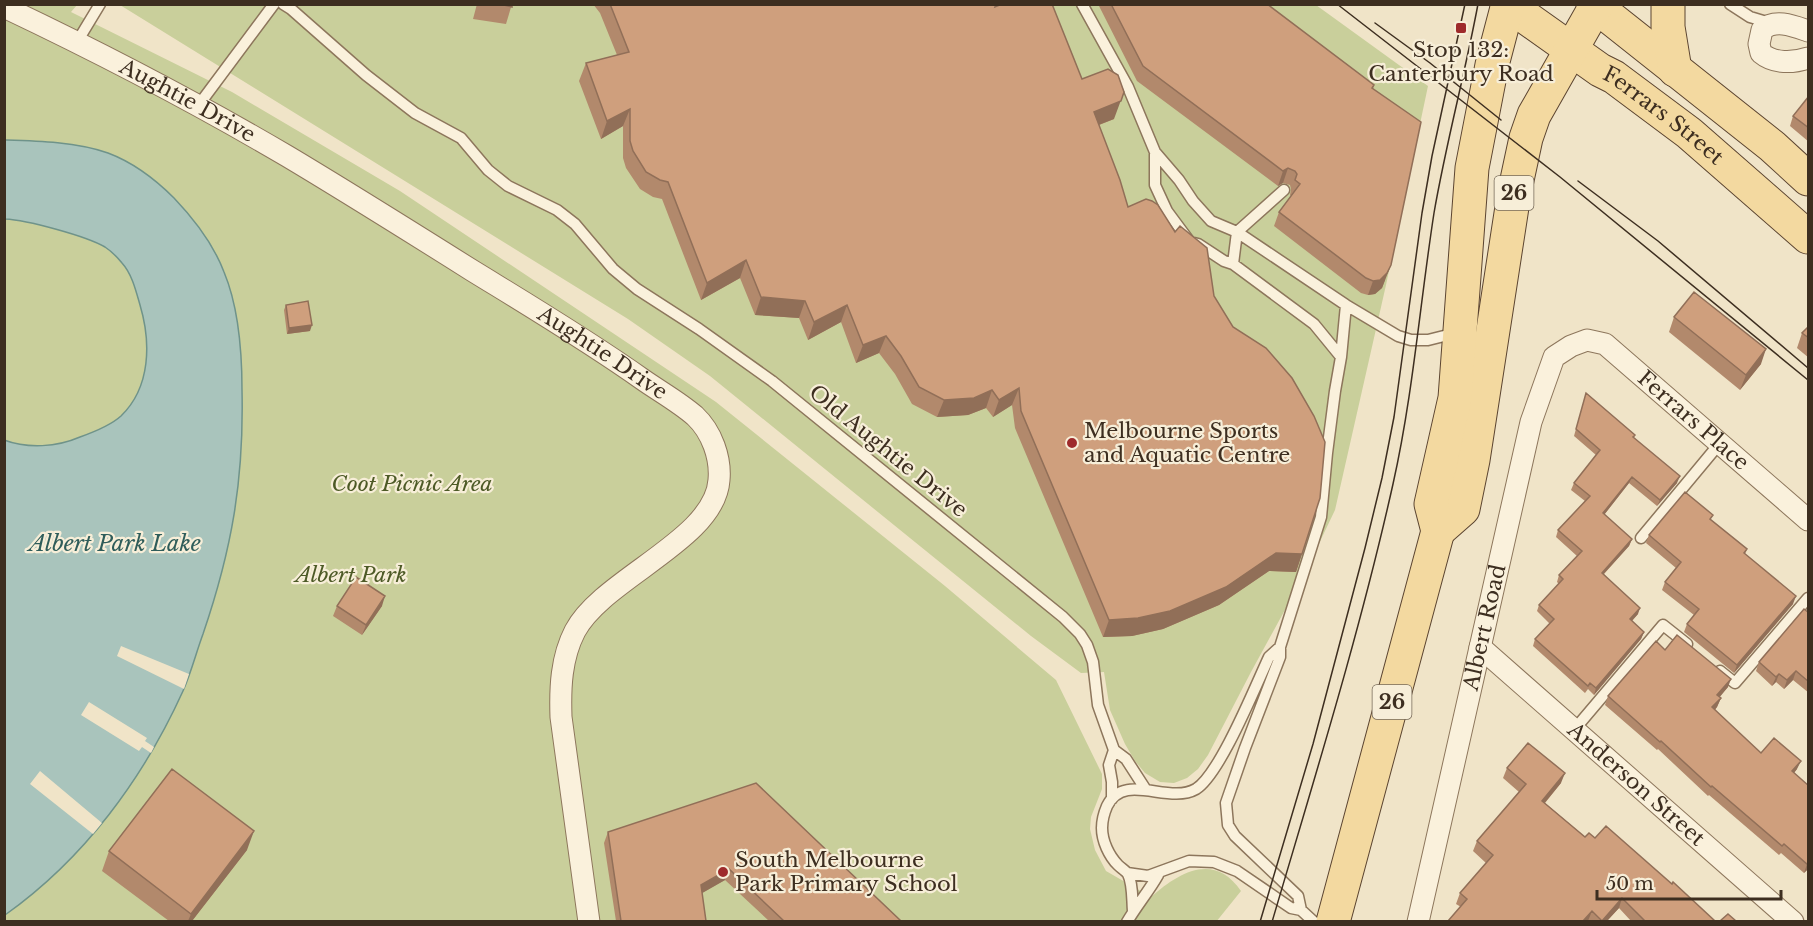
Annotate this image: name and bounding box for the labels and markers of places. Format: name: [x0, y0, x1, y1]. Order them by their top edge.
marker: Stop 132: Canterbury Road: [1454, 21, 1468, 35]
place label: Stop 132: Canterbury Road: [1368, 37, 1554, 87]
place label: Melbourne Sports and Aquatic Centre: [1084, 418, 1290, 468]
marker: Melbourne Sports and Aquatic Centre: [1065, 436, 1079, 450]
place label: South Melbourne Park Primary School: [735, 847, 958, 897]
marker: South Melbourne Park Primary School: [716, 865, 730, 879]

